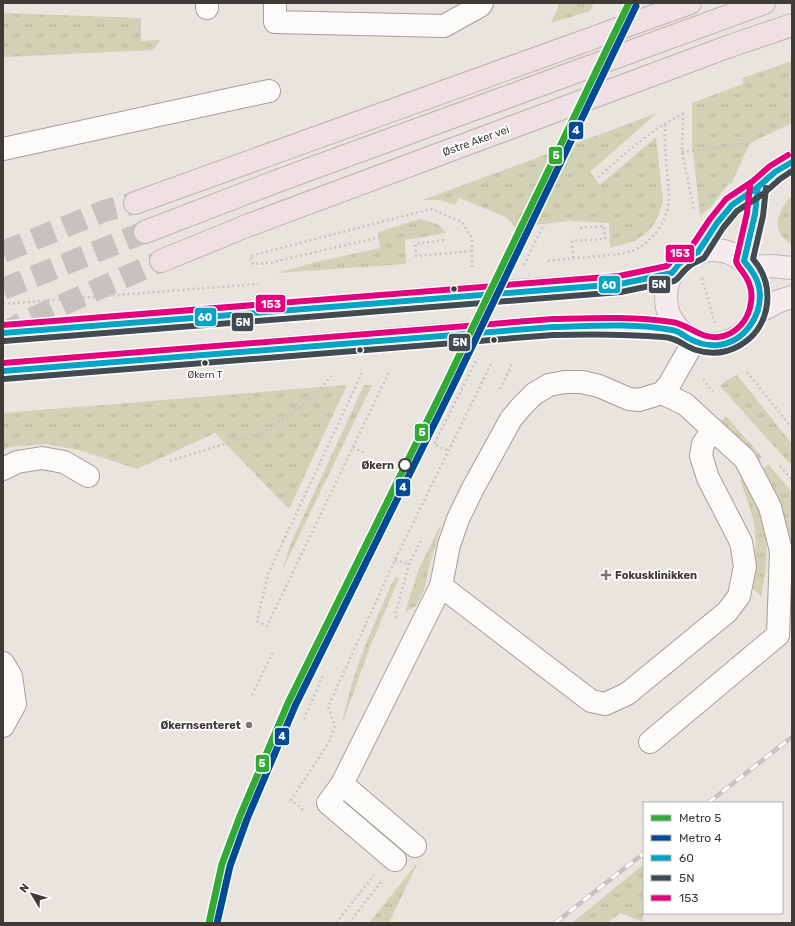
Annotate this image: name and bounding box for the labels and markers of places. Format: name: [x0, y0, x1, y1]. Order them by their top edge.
unlabelled marker: [449, 284, 459, 294]
unlabelled marker: [489, 335, 499, 345]
unlabelled marker: [355, 345, 365, 355]
marker: Økern T: [200, 358, 210, 368]
place label: Økern T: [187, 369, 223, 381]
marker: Økern: [398, 458, 412, 472]
place label: Økern: [361, 459, 394, 472]
marker: Fokusklinikken: [600, 569, 612, 581]
place label: Fokusklinikken: [615, 569, 697, 582]
place label: Økernsenteret: [160, 719, 241, 732]
marker: Økernsenteret: [244, 720, 254, 730]

